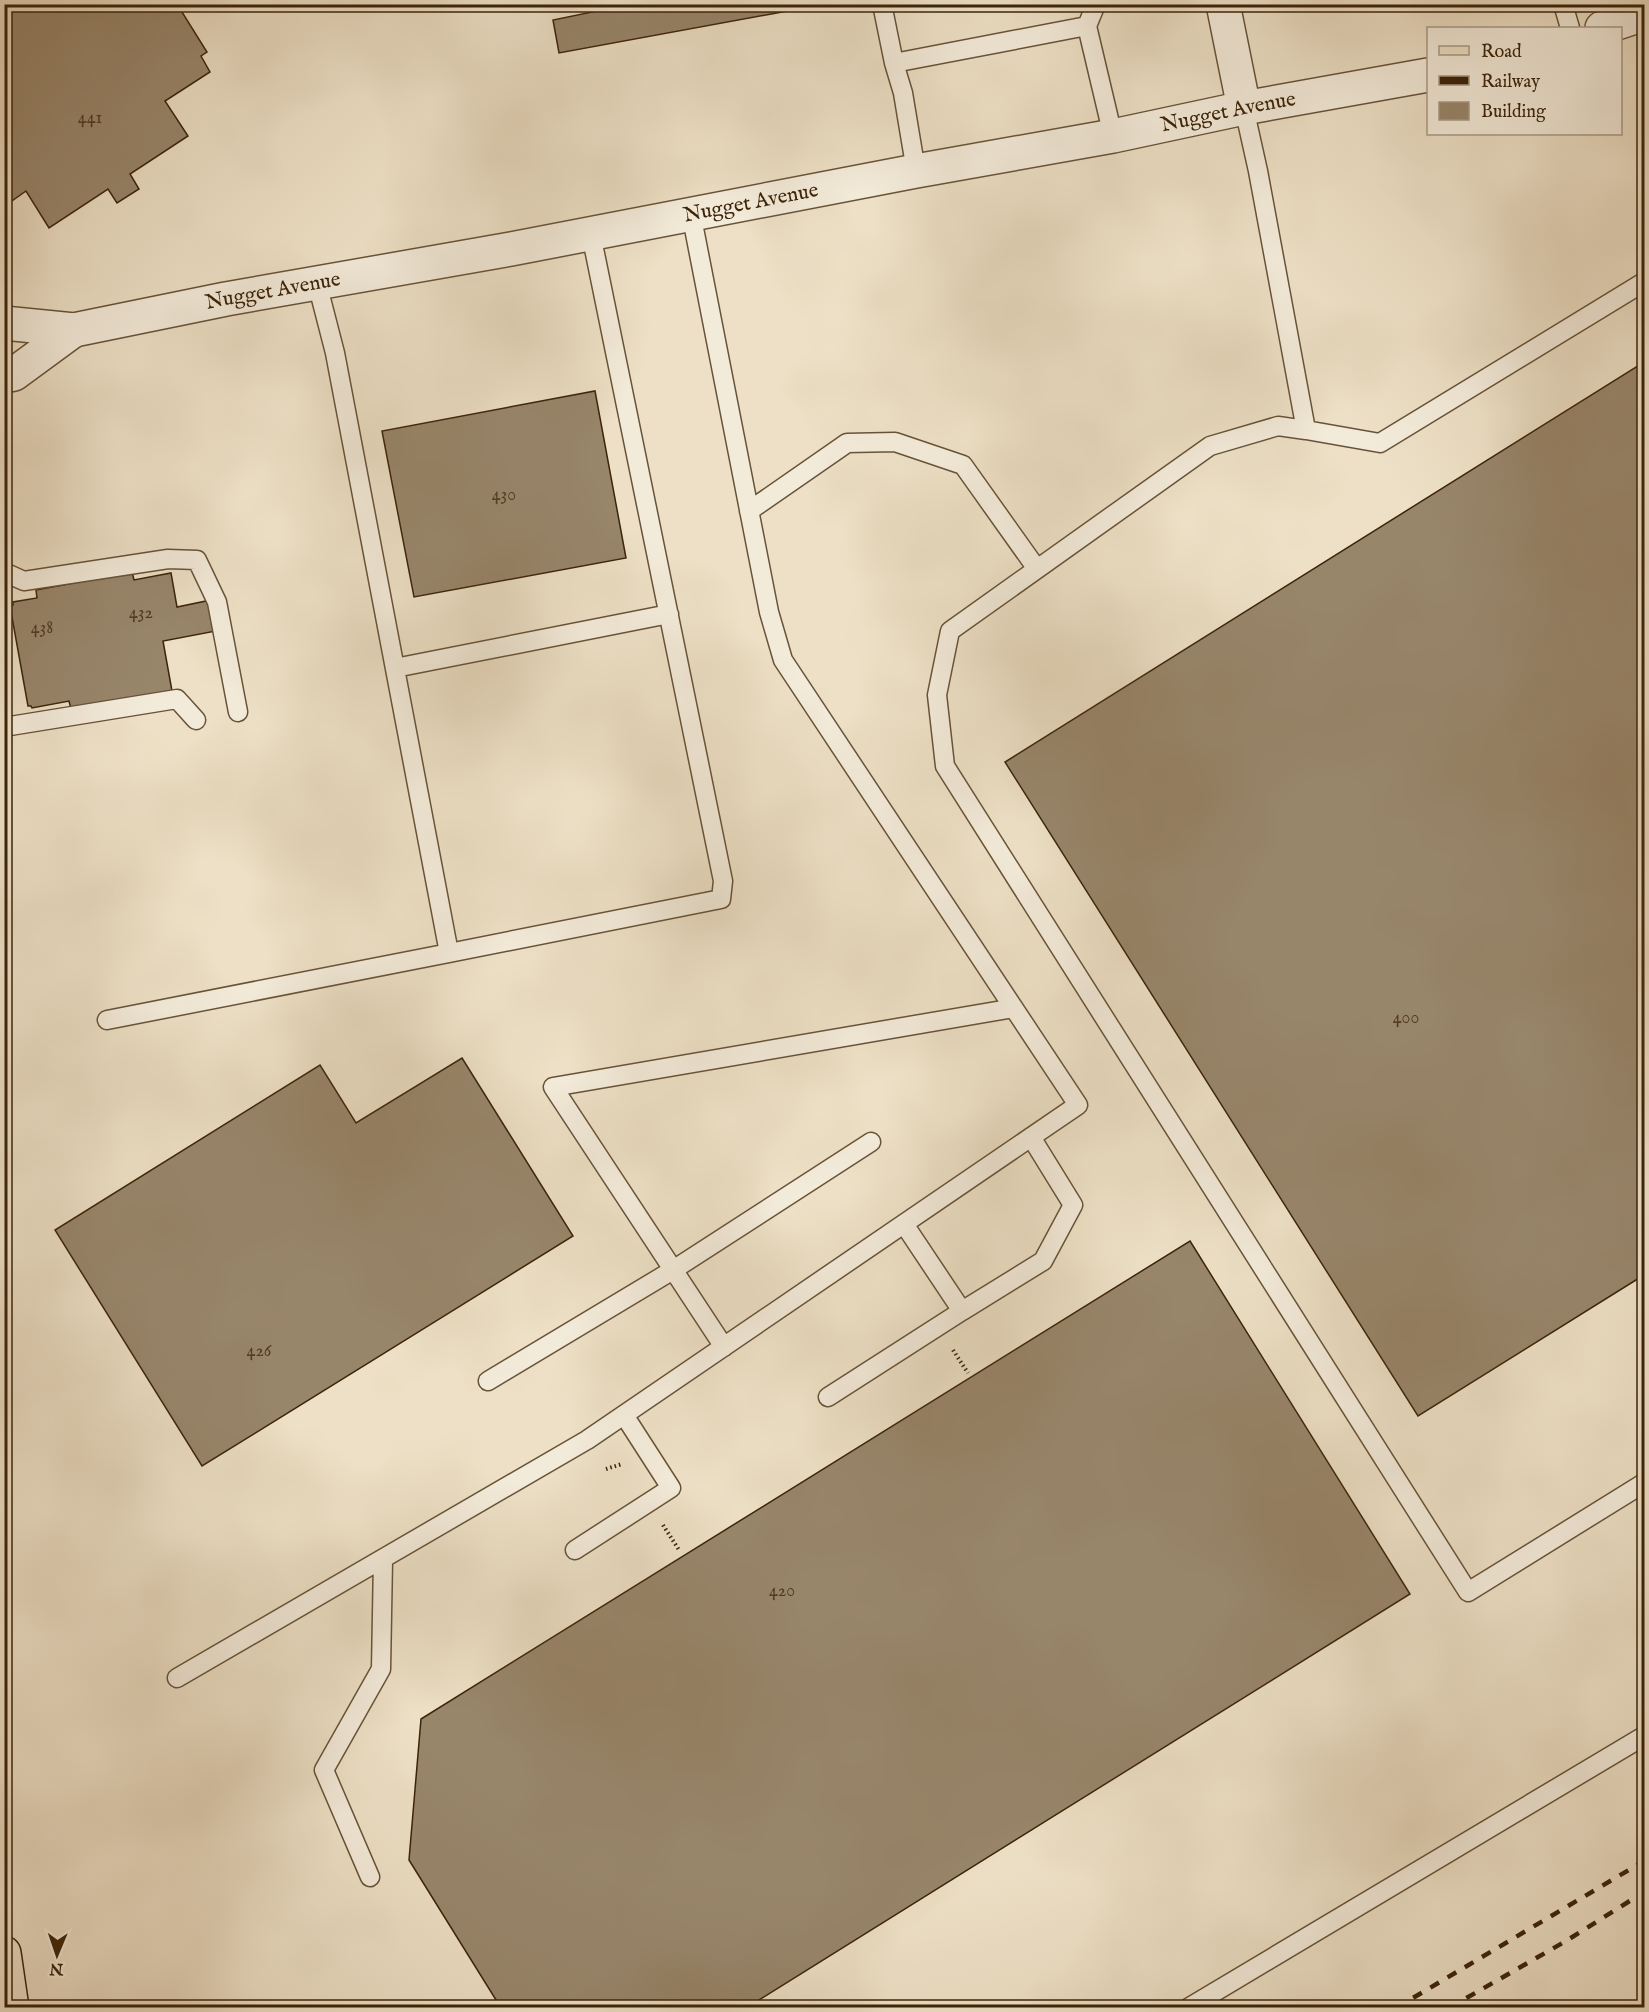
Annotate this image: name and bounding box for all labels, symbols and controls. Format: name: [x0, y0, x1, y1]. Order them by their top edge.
legend: [1427, 27, 1622, 135]
text: Road: [1481, 41, 1522, 64]
text: Railway: [1481, 71, 1540, 94]
street label: Nugget Avenue: [1158, 85, 1298, 139]
text: Building: [1481, 101, 1546, 124]
house number: 441: [78, 107, 102, 130]
street label: Nugget Avenue: [681, 177, 821, 229]
street label: Nugget Avenue: [203, 266, 343, 316]
house number: 430: [492, 484, 516, 507]
house number: 432: [129, 602, 153, 625]
house number: 438: [31, 617, 53, 640]
house number: 400: [1393, 1007, 1419, 1030]
house number: 426: [247, 1340, 272, 1363]
house number: 420: [769, 1580, 795, 1603]
north arrow: [27, 1925, 87, 1985]
text: N: [49, 1958, 65, 1978]

